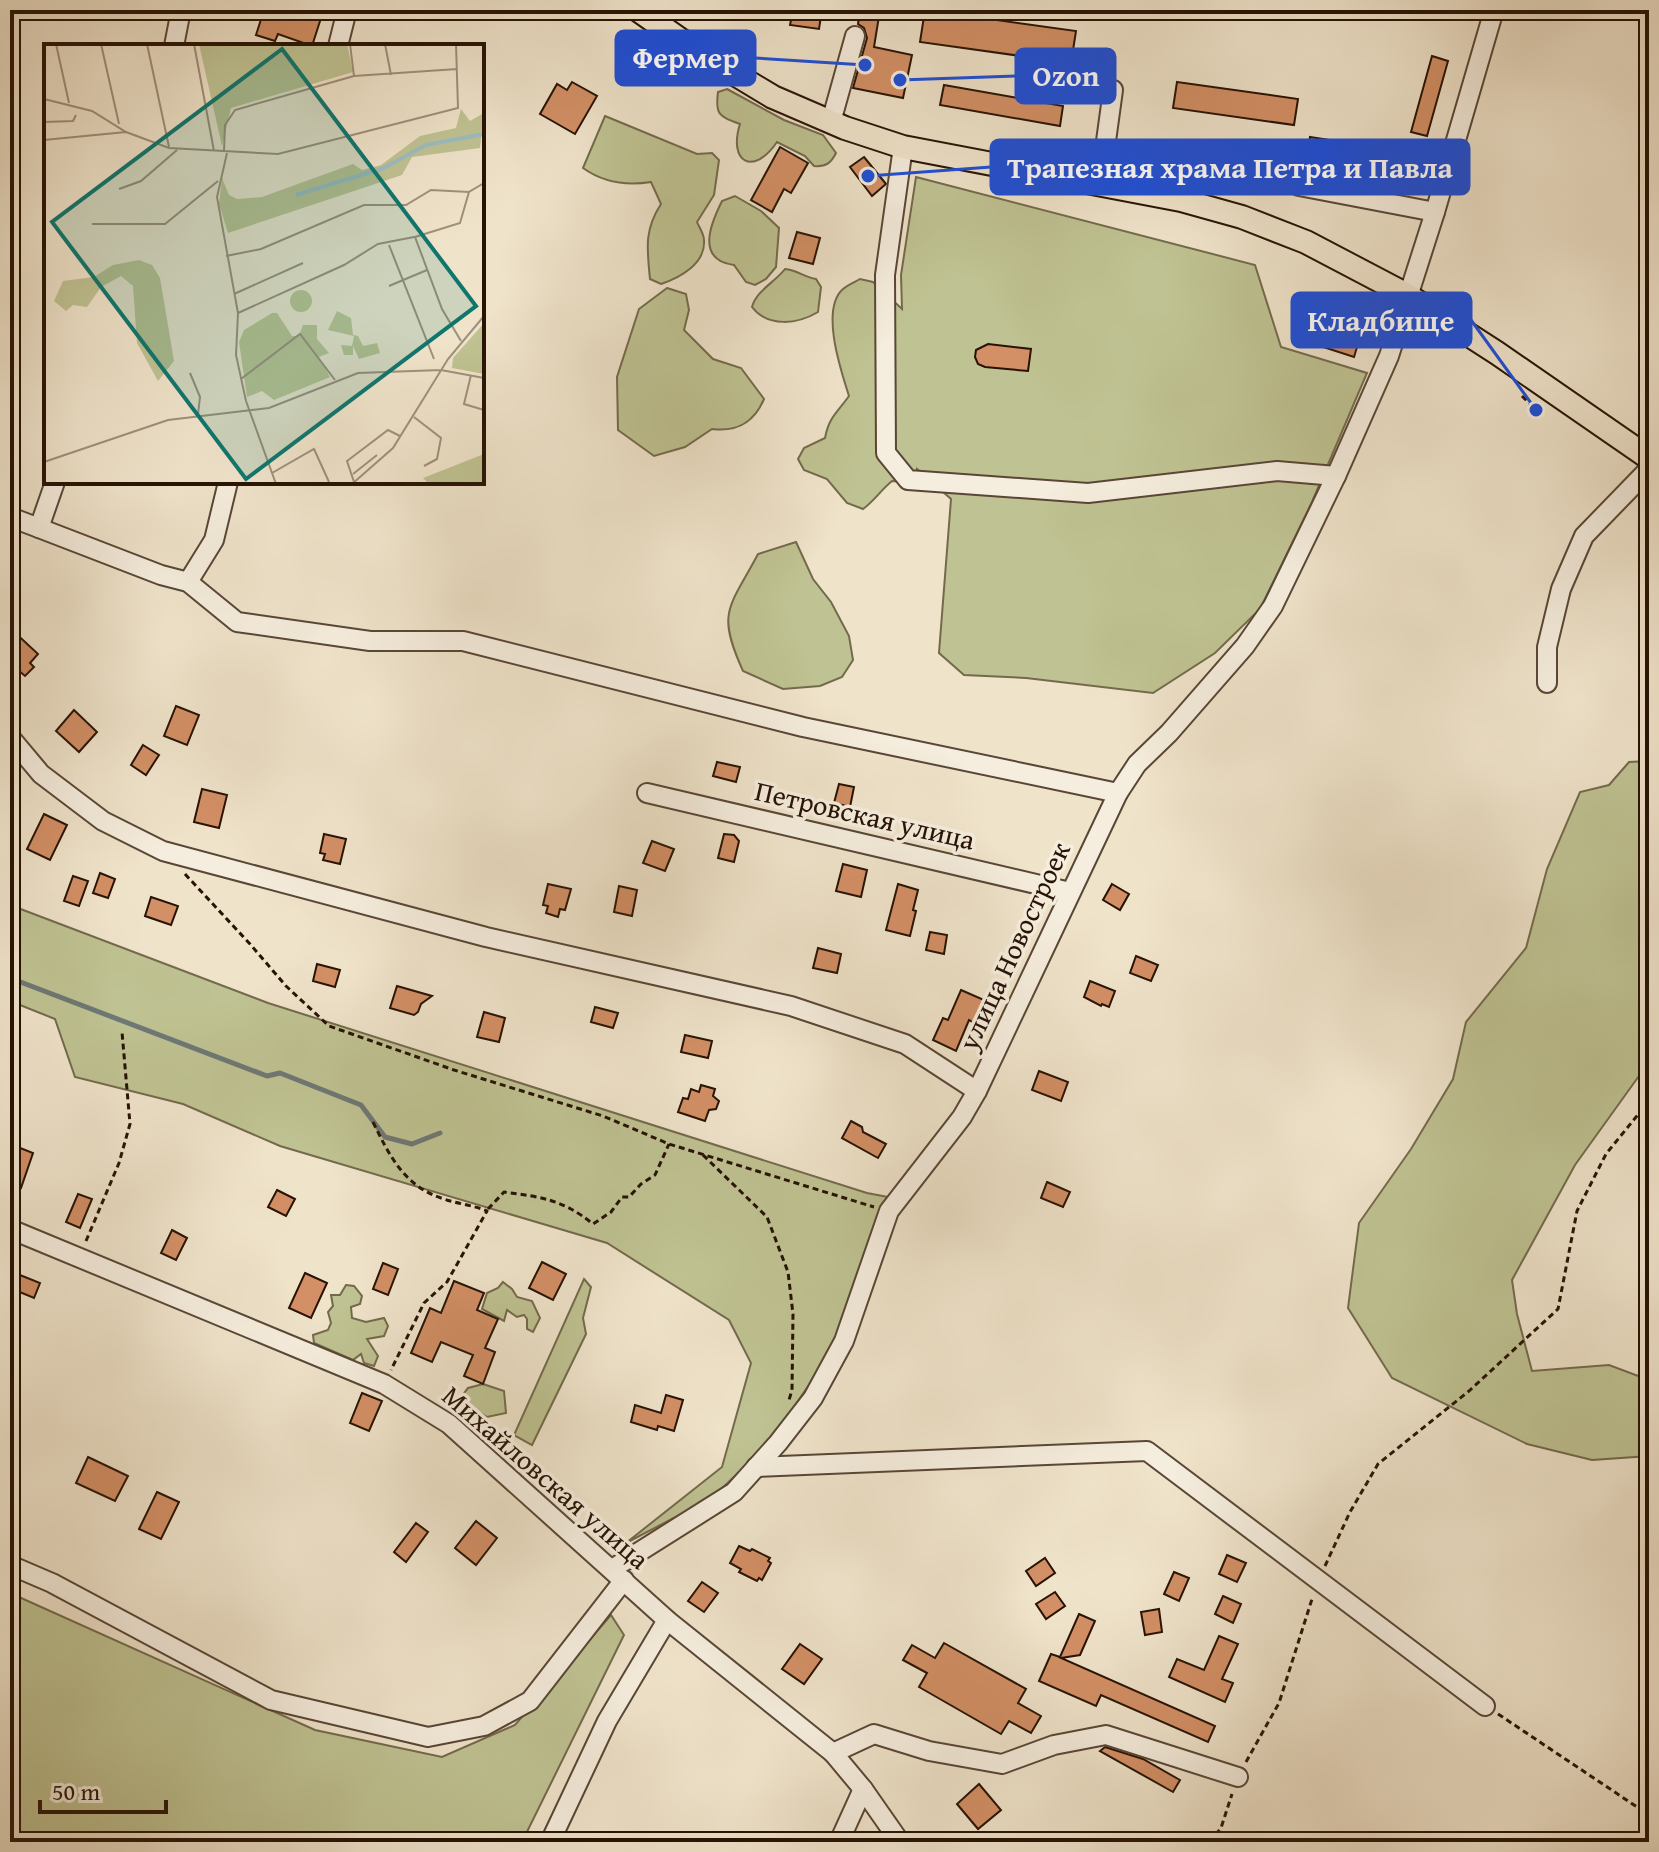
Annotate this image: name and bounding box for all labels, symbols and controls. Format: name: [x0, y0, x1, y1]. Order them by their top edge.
callout: Фермер: [616, 31, 755, 85]
text: Фермер: [633, 35, 739, 79]
inset map: [44, 44, 484, 484]
callout: Ozon: [1016, 49, 1115, 103]
text: Ozon: [1033, 53, 1100, 97]
callout: Трапезная храма Петра и Павла: [991, 140, 1469, 194]
text: Трапезная храма Петра и Павла: [1007, 145, 1454, 189]
callout: Кладбище: [1292, 293, 1471, 347]
text: Кладбище: [1308, 298, 1454, 342]
street label: Петровская улица: [751, 769, 980, 860]
street label: улица Новостроек: [947, 835, 1080, 1058]
street label: Михайловская улица: [434, 1375, 659, 1579]
scale bar: [40, 1764, 166, 1814]
text: 50 m: [52, 1774, 100, 1809]

